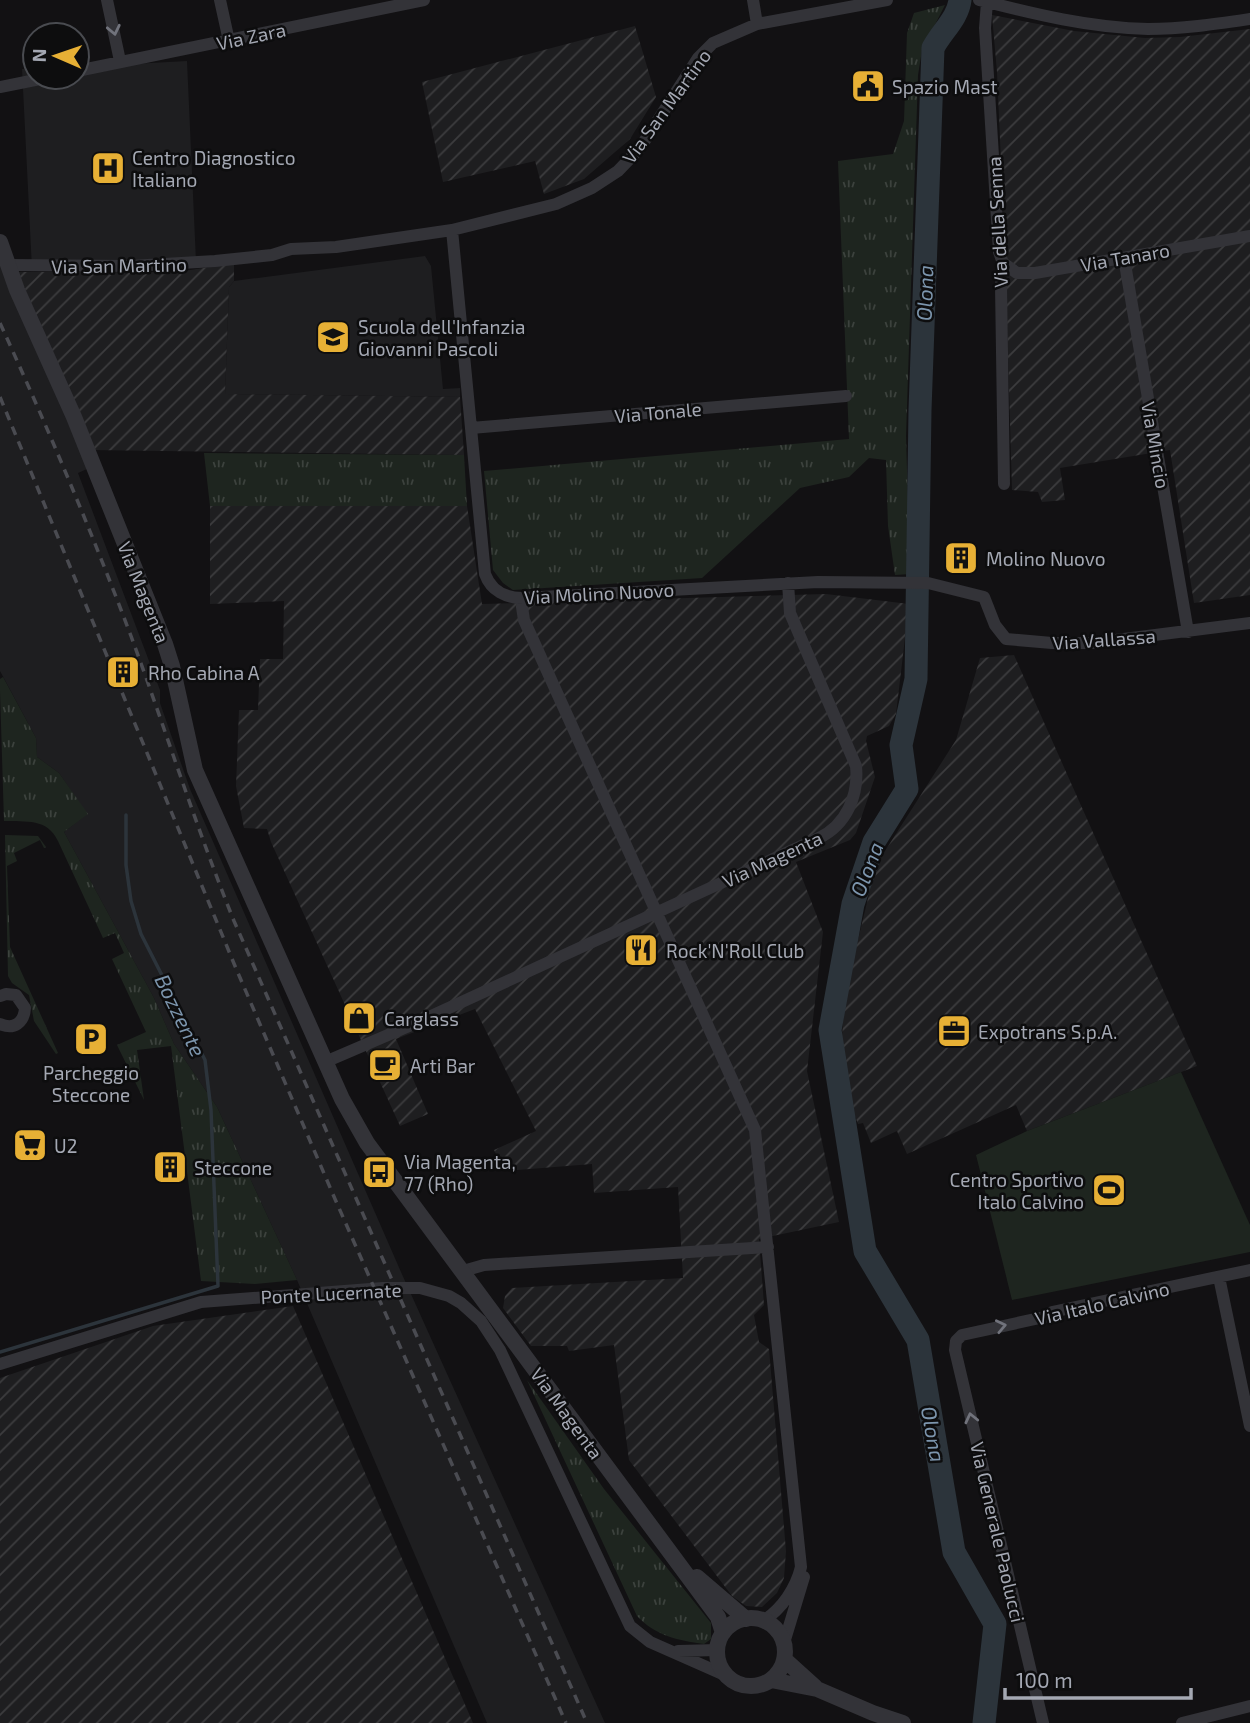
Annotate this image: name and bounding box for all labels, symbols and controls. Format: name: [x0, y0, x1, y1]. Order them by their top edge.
street label: Via Zara: [214, 17, 288, 55]
north arrow: [21, 21, 91, 91]
one-way arrow: [105, 24, 120, 36]
street label: Via San Martino: [617, 44, 715, 168]
text: N: [27, 48, 50, 63]
public building icon: Spazio Mast: [849, 67, 887, 105]
place label: Spazio Mast: [892, 75, 998, 98]
place label: Centro Diagnostico Italiano: [132, 146, 295, 191]
hospital icon: Centro Diagnostico Italiano: [89, 149, 127, 187]
street label: Via della Senna: [982, 156, 1012, 288]
street label: Via Tanaro: [1079, 238, 1171, 276]
street label: Via San Martino: [51, 252, 187, 278]
water label: Olona: [911, 265, 937, 321]
place label: Scuola dell'Infanzia Giovanni Pascoli: [358, 315, 525, 360]
school or university icon: Scuola dell'Infanzia Giovanni Pascoli: [314, 318, 352, 356]
street label: Via Tonale: [613, 397, 703, 427]
street label: Via Mincio: [1137, 400, 1175, 490]
street label: Via Magenta: [113, 538, 175, 646]
building icon: Molino Nuovo: [942, 539, 980, 577]
place label: Molino Nuovo: [986, 547, 1106, 570]
street label: Via Molino Nuovo: [523, 578, 675, 608]
street label: Via Vallassa: [1052, 624, 1156, 654]
building icon: Rho Cabina A: [104, 653, 142, 691]
place label: Rho Cabina A: [148, 661, 260, 684]
street label: Via Magenta: [718, 826, 826, 892]
water label: Olona: [844, 838, 888, 900]
restaurant icon: Rock'N'Roll Club: [622, 931, 660, 969]
place label: Rock'N'Roll Club: [666, 939, 804, 962]
water label: Bozzente: [150, 970, 212, 1060]
shop icon: Carglass: [340, 999, 378, 1037]
place label: Carglass: [384, 1007, 459, 1030]
office icon: Expotrans S.p.A.: [935, 1012, 973, 1050]
parking icon: Parcheggio Steccone: [72, 1020, 110, 1058]
place label: Expotrans S.p.A.: [978, 1020, 1117, 1043]
cafe icon: Arti Bar: [366, 1046, 404, 1084]
place label: Arti Bar: [410, 1054, 476, 1077]
place label: Parcheggio Steccone: [43, 1061, 139, 1106]
supermarket icon: U2: [11, 1126, 49, 1164]
place label: U2: [54, 1134, 77, 1157]
building icon: Steccone: [151, 1148, 189, 1186]
place label: Via Magenta, 77 (Rho): [404, 1150, 516, 1195]
bus stop icon: Via Magenta, 77 (Rho): [360, 1153, 398, 1191]
place label: Steccone: [194, 1156, 272, 1179]
place label: Centro Sportivo Italo Calvino: [949, 1168, 1084, 1213]
sports icon: Centro Sportivo Italo Calvino: [1090, 1171, 1128, 1209]
street label: Via Italo Calvino: [1032, 1276, 1172, 1330]
street label: Ponte Lucernate: [260, 1278, 402, 1308]
one-way arrow: [995, 1320, 1007, 1335]
street label: Via Magenta: [526, 1363, 608, 1463]
water label: Olona: [917, 1404, 951, 1464]
one-way arrow: [965, 1412, 979, 1424]
street label: Via Generale Paolucci: [966, 1440, 1030, 1624]
scale bar: [1005, 1656, 1190, 1700]
text: 100 m: [1016, 1667, 1073, 1692]

